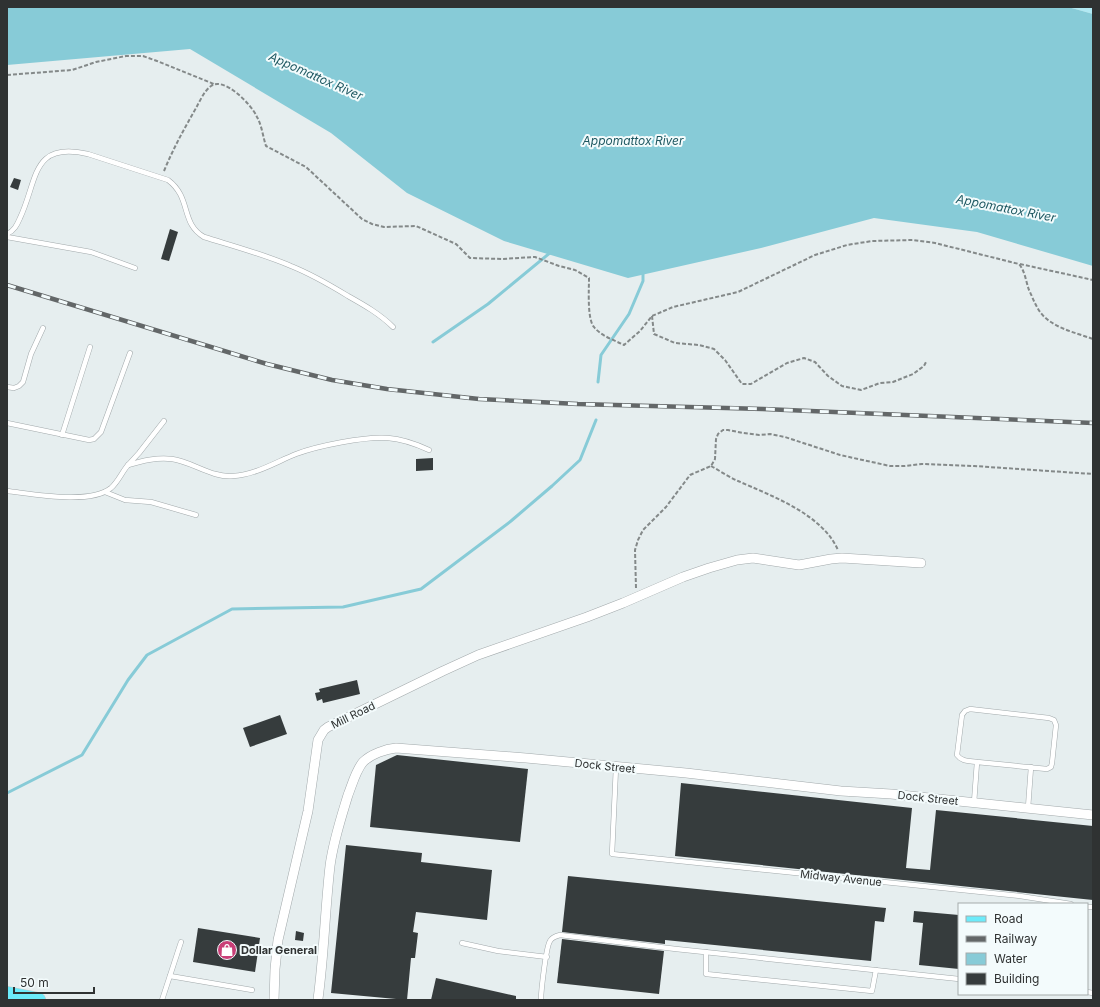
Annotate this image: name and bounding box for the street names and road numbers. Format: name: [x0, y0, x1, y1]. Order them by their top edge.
street label: Mill Road: [329, 698, 377, 732]
street label: Dock Street: [574, 756, 636, 776]
street label: Dock Street: [897, 788, 959, 808]
street label: Midway Avenue: [799, 867, 883, 889]

